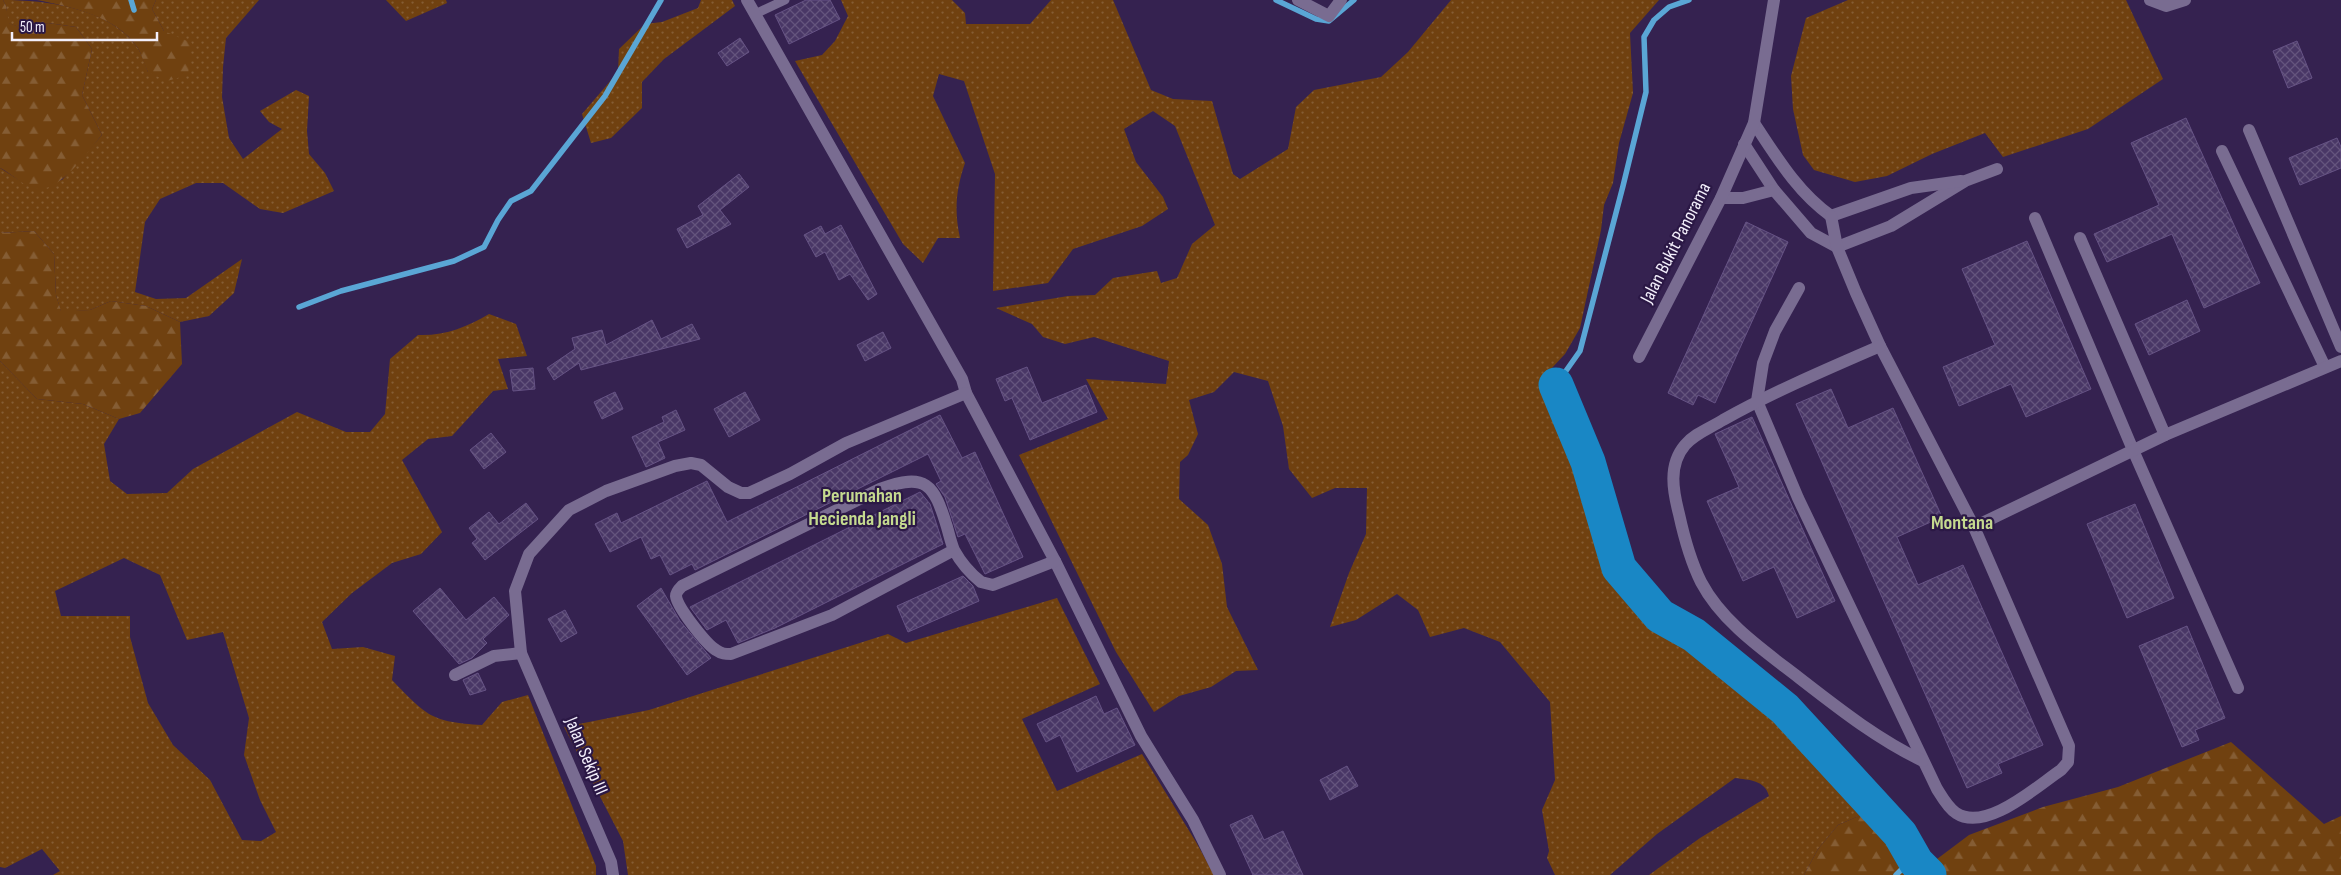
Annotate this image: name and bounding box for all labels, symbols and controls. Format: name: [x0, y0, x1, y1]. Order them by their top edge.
scale bar: [12, 10, 158, 42]
text: 50 m: [20, 18, 45, 37]
street label: Jalan Bukit Panorama: [1635, 179, 1716, 308]
district label: Perumahan Hecienda Jangli: [808, 484, 916, 531]
district label: Montana: [1931, 511, 1993, 535]
street label: Jalan Sekip III: [559, 713, 613, 798]

